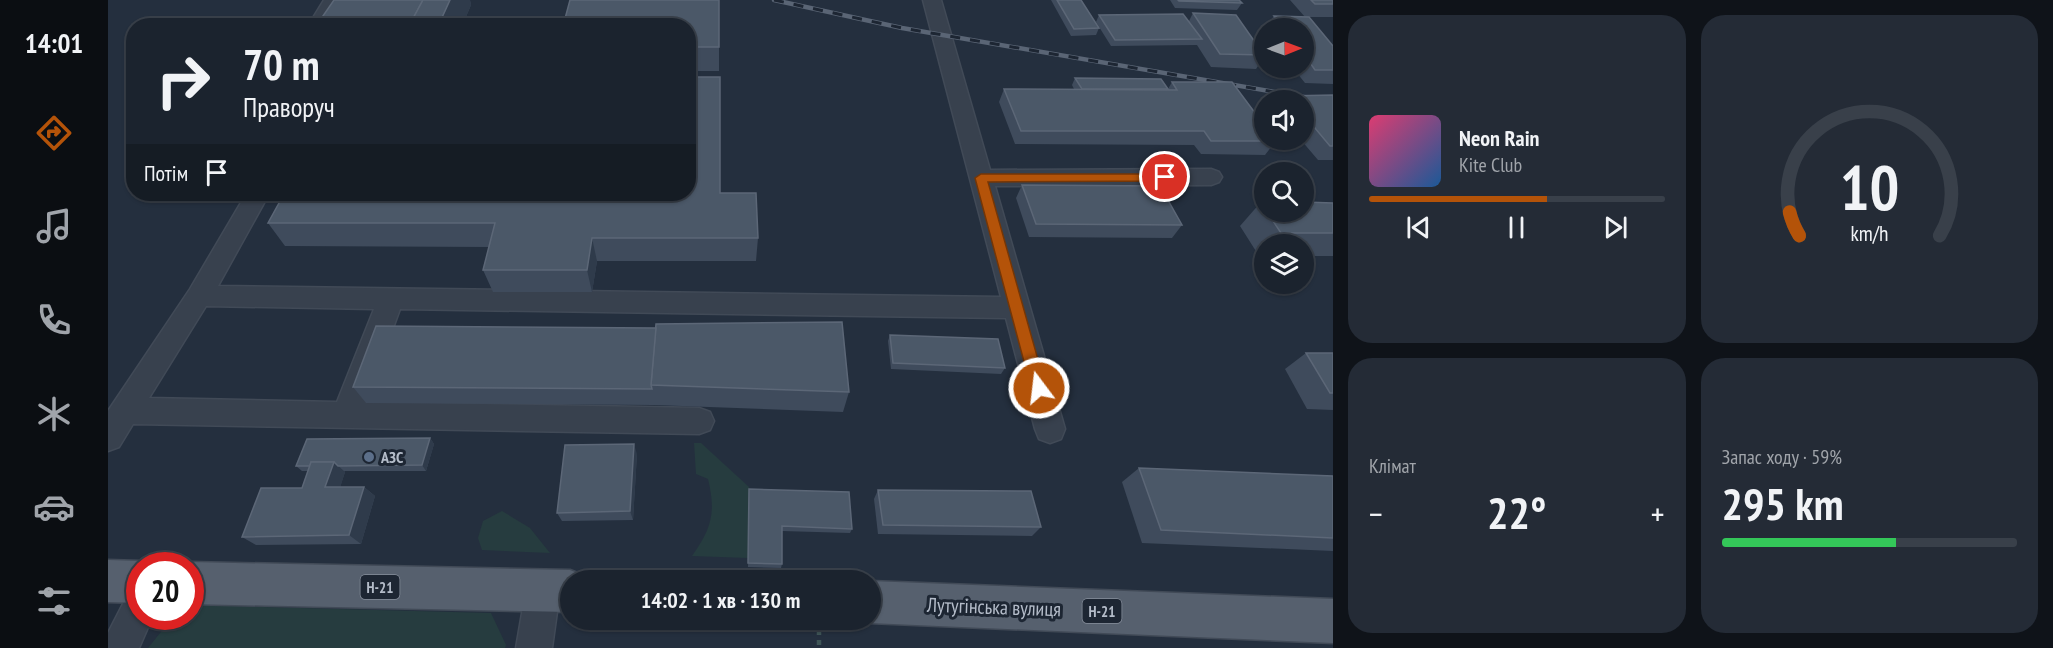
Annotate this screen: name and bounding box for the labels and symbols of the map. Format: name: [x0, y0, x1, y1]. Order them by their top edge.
north arrow: [1254, 18, 1314, 78]
pin: [1139, 151, 1190, 202]
position arrow: [1007, 356, 1071, 420]
place label: АЗС: [380, 447, 404, 467]
marker: АЗС: [362, 450, 376, 464]
speed limit sign: 20: [126, 552, 204, 630]
road number: Н-21: [360, 575, 400, 599]
street label: Лутугінська вулиця: [926, 592, 1061, 622]
road number: Н-21: [1082, 599, 1122, 623]

